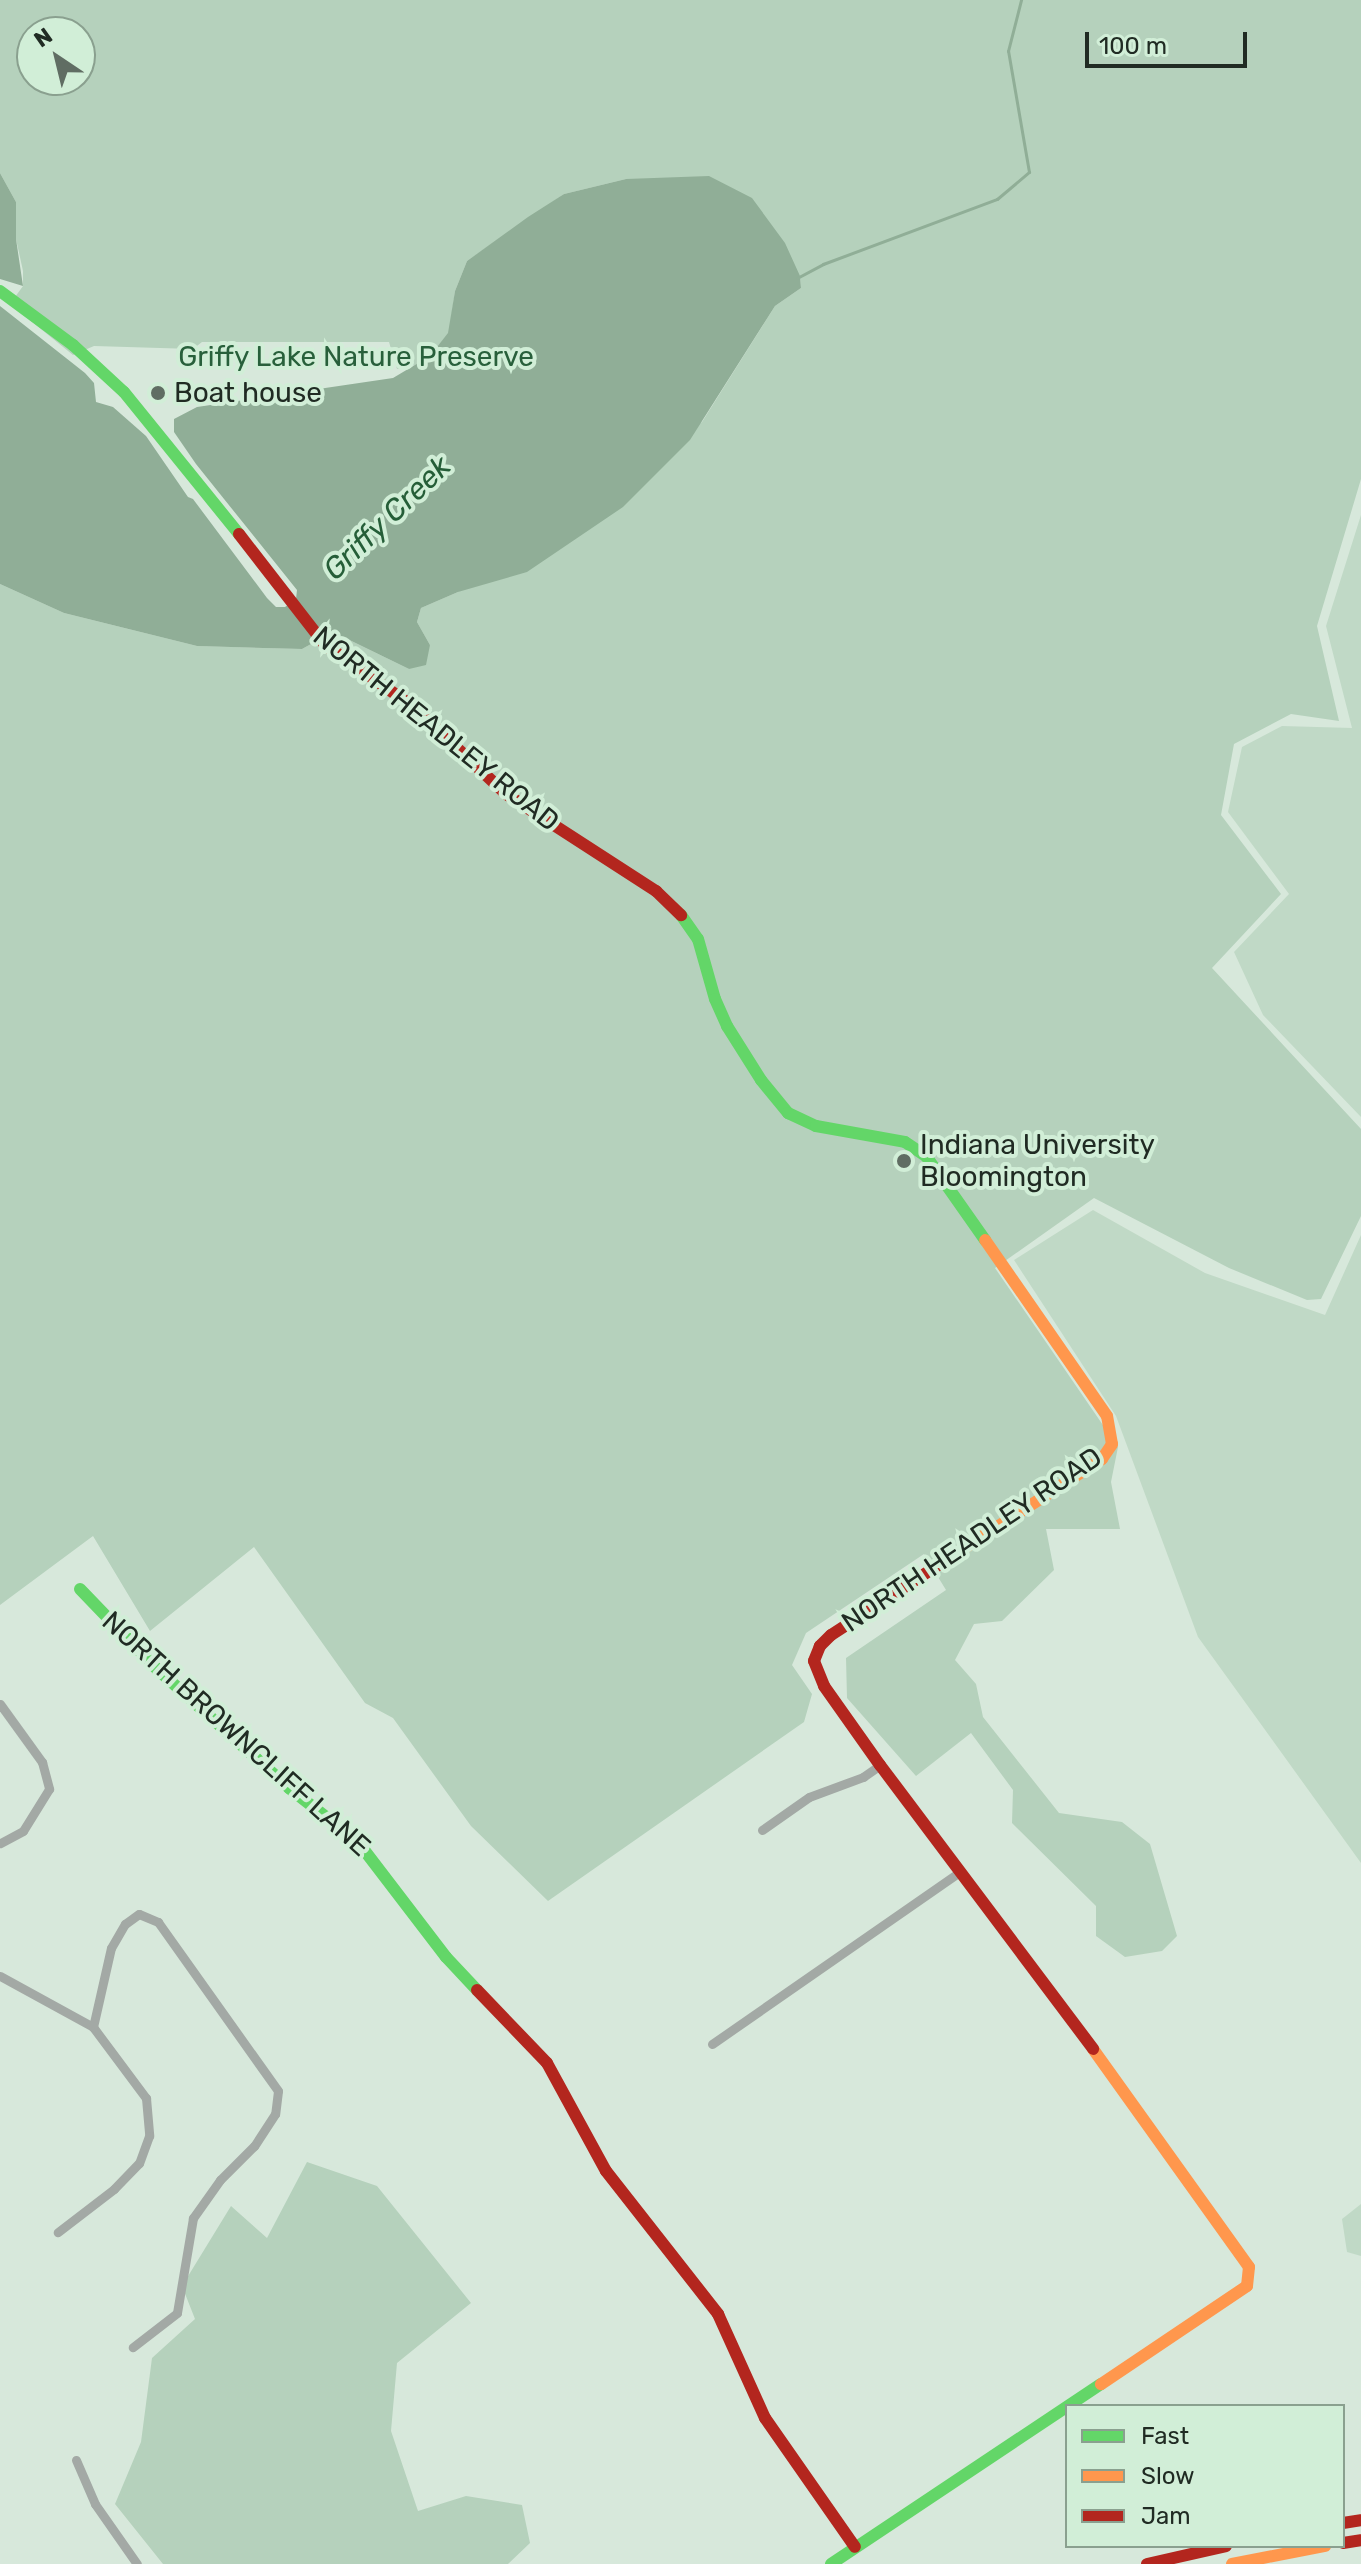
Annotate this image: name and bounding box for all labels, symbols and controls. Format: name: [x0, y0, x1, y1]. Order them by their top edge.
north arrow: [16, 16, 96, 96]
scale bar: [1089, 16, 1251, 66]
text: N: [29, 22, 57, 53]
text: 100 m: [1099, 32, 1167, 60]
park label: Griffy Lake Nature Preserve: [178, 340, 534, 374]
place label: Boat house: [174, 376, 322, 410]
marker: Boat house: [149, 384, 167, 402]
water label: Griffy Creek: [315, 448, 459, 588]
street label: NORTH HEADLEY ROAD: [306, 619, 566, 839]
place label: Indiana University Bloomington: [920, 1128, 1155, 1194]
marker: Indiana University Bloomington: [895, 1152, 913, 1170]
street label: NORTH HEADLEY ROAD: [835, 1440, 1109, 1640]
street label: NORTH BROWNCLIFF LANE: [95, 1604, 377, 1864]
legend: [1065, 2404, 1345, 2548]
text: Fast: [1141, 2422, 1189, 2450]
text: Slow: [1141, 2462, 1194, 2490]
text: Jam: [1141, 2502, 1191, 2530]

